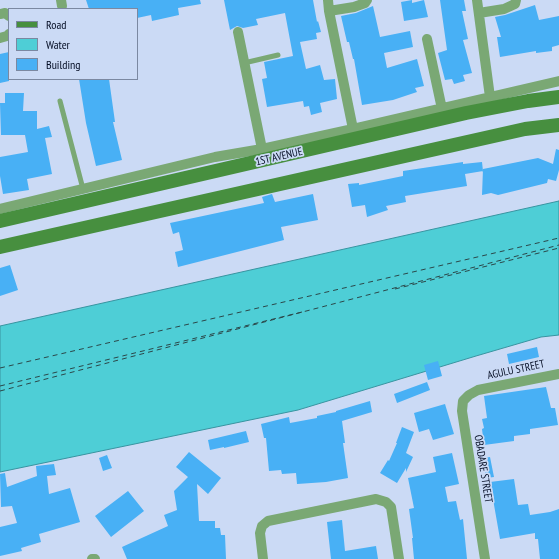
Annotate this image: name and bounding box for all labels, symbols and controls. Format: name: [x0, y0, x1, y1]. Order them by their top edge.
legend: [8, 8, 138, 80]
text: Road: [46, 17, 66, 32]
text: Water: [46, 37, 70, 52]
text: Building: [46, 57, 81, 72]
street label: 1ST AVENUE: [254, 145, 304, 169]
street label: AGULU STREET: [486, 358, 546, 382]
street label: OBADARE STREET: [471, 434, 495, 504]

